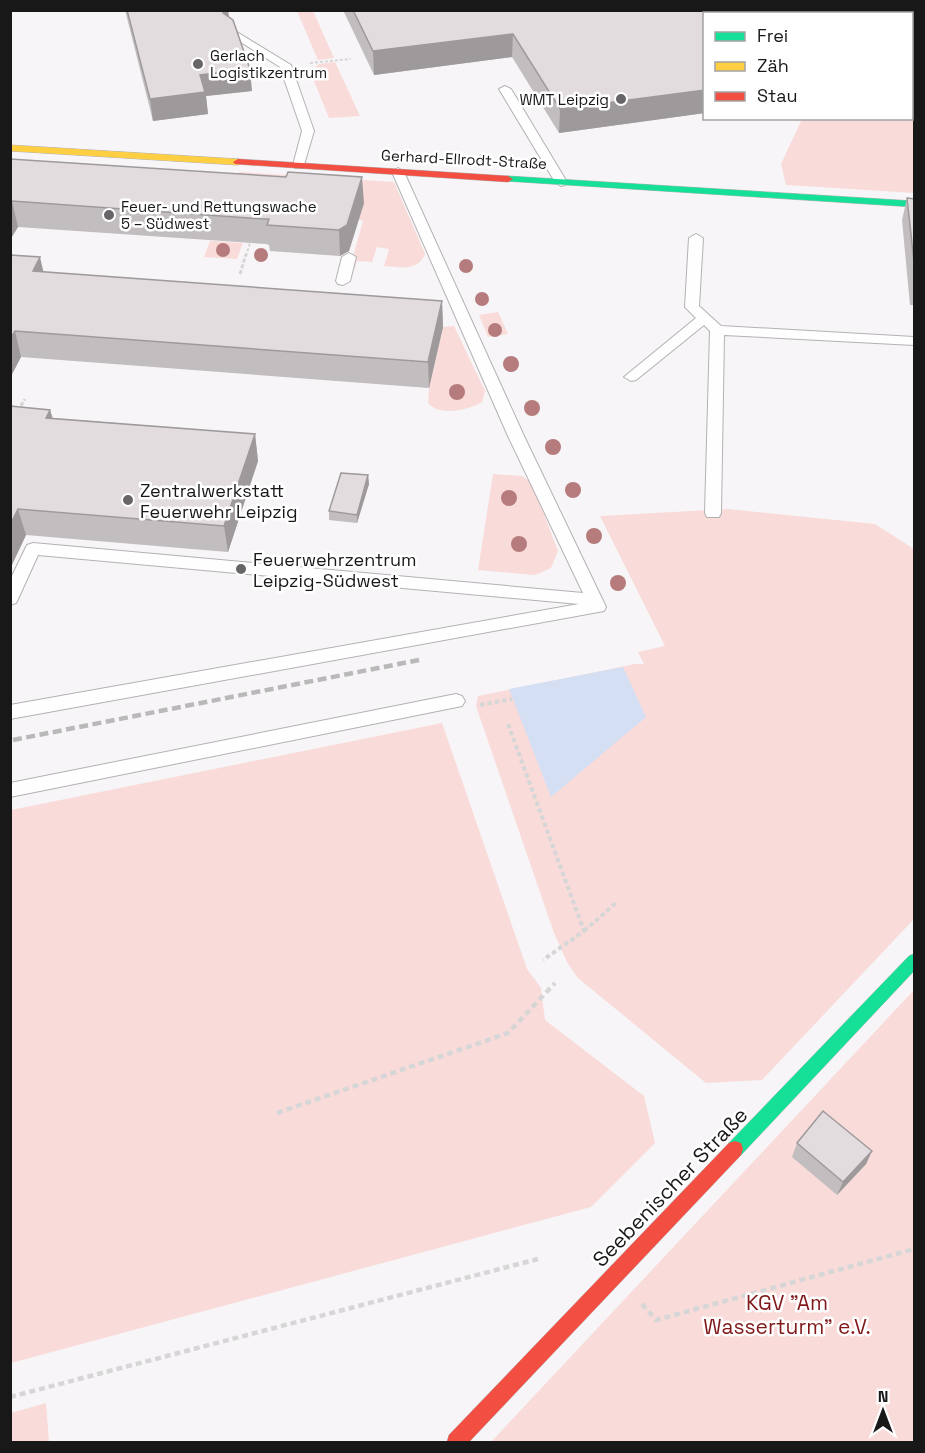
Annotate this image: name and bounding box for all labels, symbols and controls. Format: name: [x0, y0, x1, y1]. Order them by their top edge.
legend: [703, 12, 913, 120]
text: Frei: [757, 24, 788, 47]
place label: Gerlach Logistikzentrum: [210, 46, 327, 82]
text: Zäh: [757, 54, 789, 77]
marker: Gerlach Logistikzentrum: [191, 57, 205, 71]
text: Stau: [757, 84, 797, 107]
place label: WMT Leipzig: [519, 90, 609, 109]
marker: WMT Leipzig: [614, 92, 628, 106]
street label: Gerhard-Ellrodt-Straße: [381, 145, 548, 173]
place label: Feuer- und Rettungswache 5 – Südwest: [121, 197, 317, 233]
marker: Feuer- und Rettungswache 5 – Südwest: [102, 208, 116, 222]
place label: Zentralwerkstatt Feuerwehr Leipzig: [140, 479, 298, 523]
marker: Zentralwerkstatt Feuerwehr Leipzig: [121, 493, 135, 507]
place label: Feuerwehrzentrum Leipzig-Südwest: [253, 548, 416, 592]
marker: Feuerwehrzentrum Leipzig-Südwest: [234, 562, 248, 576]
street label: Seebenischer Straße: [587, 1101, 753, 1273]
park label: KGV "Am Wasserturm" e.V.: [703, 1289, 871, 1340]
north arrow: [853, 1381, 913, 1441]
text: N: [878, 1386, 888, 1407]

